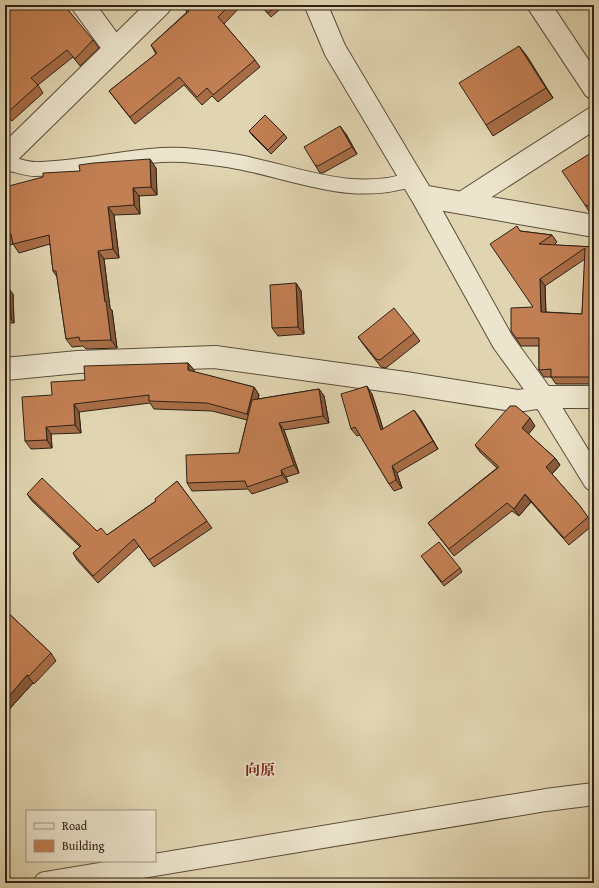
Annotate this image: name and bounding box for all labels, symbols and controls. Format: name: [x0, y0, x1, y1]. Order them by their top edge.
district label: 向原: [245, 759, 275, 780]
legend: [26, 810, 156, 862]
text: Road: [62, 817, 88, 834]
text: Building: [62, 837, 105, 854]

